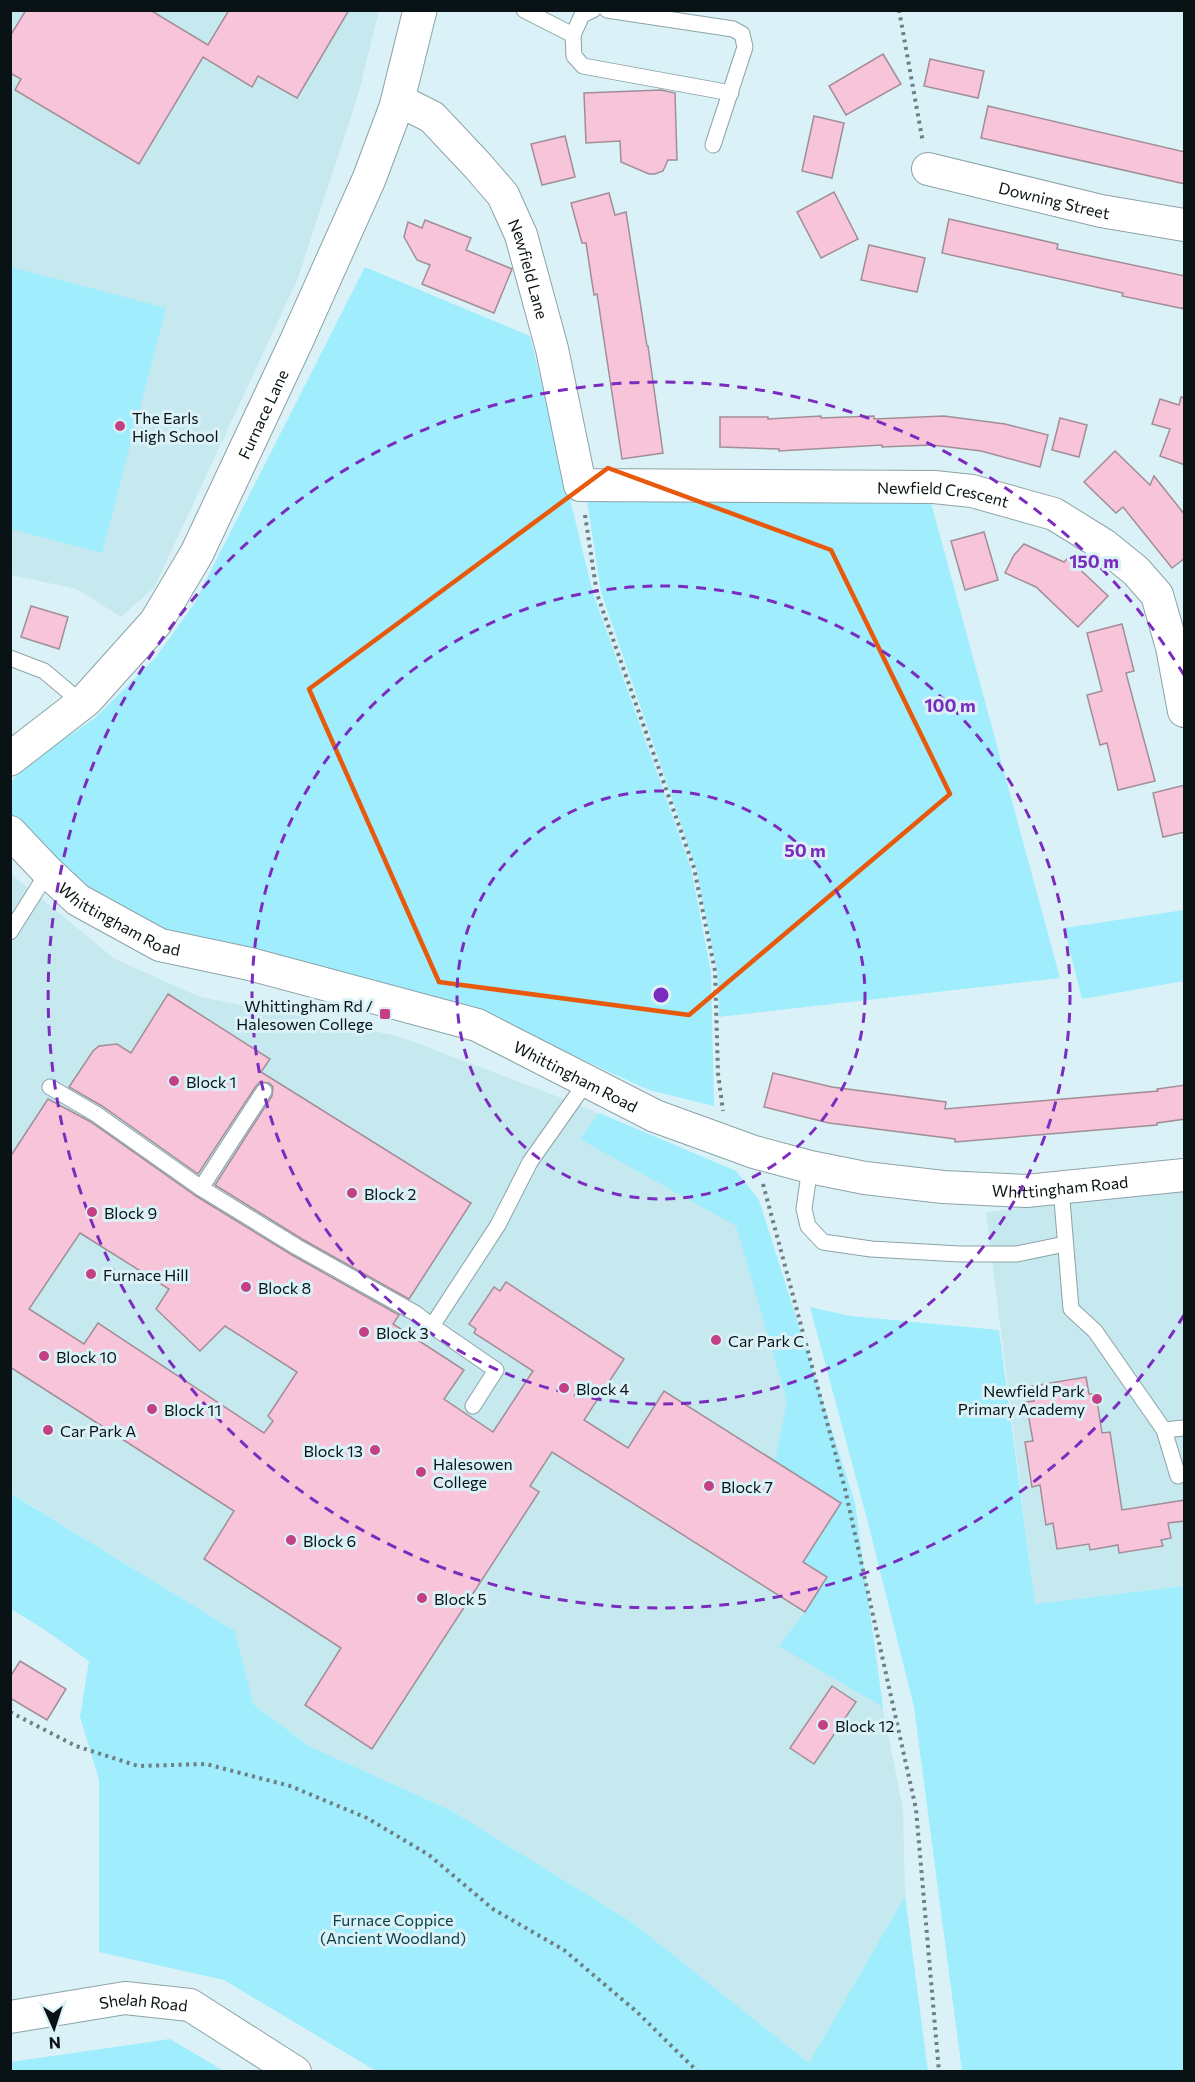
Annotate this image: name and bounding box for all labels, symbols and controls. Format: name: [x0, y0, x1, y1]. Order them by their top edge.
street label: Downing Street: [997, 177, 1112, 222]
street label: Newfield Lane: [505, 215, 553, 321]
street label: Furnace Lane: [233, 366, 291, 462]
place label: The Earls High School: [132, 408, 219, 445]
marker: The Earls High School: [113, 419, 127, 433]
street label: Newfield Crescent: [877, 477, 1012, 511]
text: 150 m: [1069, 550, 1119, 572]
text: 100 m: [924, 694, 976, 716]
text: 50 m: [784, 839, 826, 861]
street label: Whittingham Road: [55, 878, 182, 959]
centre of rings: [651, 985, 671, 1005]
place label: Whittingham Rd / Halesowen College: [236, 996, 373, 1033]
marker: Whittingham Rd / Halesowen College: [378, 1007, 392, 1021]
street label: Whittingham Road: [511, 1036, 641, 1115]
place label: Block 1: [186, 1072, 236, 1091]
marker: Block 1: [167, 1074, 181, 1088]
street label: Whittingham Road: [992, 1171, 1129, 1201]
place label: Block 2: [364, 1184, 417, 1203]
marker: Block 2: [345, 1186, 359, 1200]
place label: Block 9: [104, 1203, 157, 1222]
marker: Block 9: [85, 1205, 99, 1219]
place label: Furnace Hill: [103, 1265, 188, 1284]
marker: Furnace Hill: [84, 1267, 98, 1281]
place label: Block 8: [258, 1278, 311, 1297]
marker: Block 8: [239, 1280, 253, 1294]
place label: Block 3: [376, 1323, 429, 1342]
marker: Block 3: [357, 1325, 371, 1339]
place label: Car Park C: [728, 1331, 804, 1350]
marker: Car Park C: [709, 1333, 723, 1347]
place label: Block 10: [56, 1347, 117, 1366]
marker: Block 10: [37, 1349, 51, 1363]
place label: Block 4: [576, 1379, 630, 1398]
marker: Block 4: [557, 1381, 571, 1395]
place label: Newfield Park Primary Academy: [958, 1381, 1085, 1418]
marker: Newfield Park Primary Academy: [1090, 1392, 1104, 1406]
place label: Block 11: [164, 1400, 221, 1419]
marker: Block 11: [145, 1402, 159, 1416]
place label: Car Park A: [60, 1421, 136, 1440]
marker: Car Park A: [41, 1423, 55, 1437]
place label: Block 13: [303, 1441, 363, 1460]
marker: Block 13: [368, 1443, 382, 1457]
place label: Halesowen College: [433, 1454, 513, 1491]
marker: Halesowen College: [414, 1465, 428, 1479]
place label: Block 7: [721, 1477, 773, 1496]
marker: Block 7: [702, 1479, 716, 1493]
place label: Block 6: [303, 1531, 356, 1550]
marker: Block 6: [284, 1533, 298, 1547]
place label: Block 5: [434, 1589, 487, 1608]
marker: Block 5: [415, 1591, 429, 1605]
place label: Block 12: [835, 1716, 894, 1735]
marker: Block 12: [816, 1718, 830, 1732]
park label: Furnace Coppice (Ancient Woodland): [320, 1910, 466, 1947]
street label: Shelah Road: [98, 1988, 189, 2014]
north arrow: [24, 1998, 84, 2058]
text: N: [48, 2034, 61, 2053]

